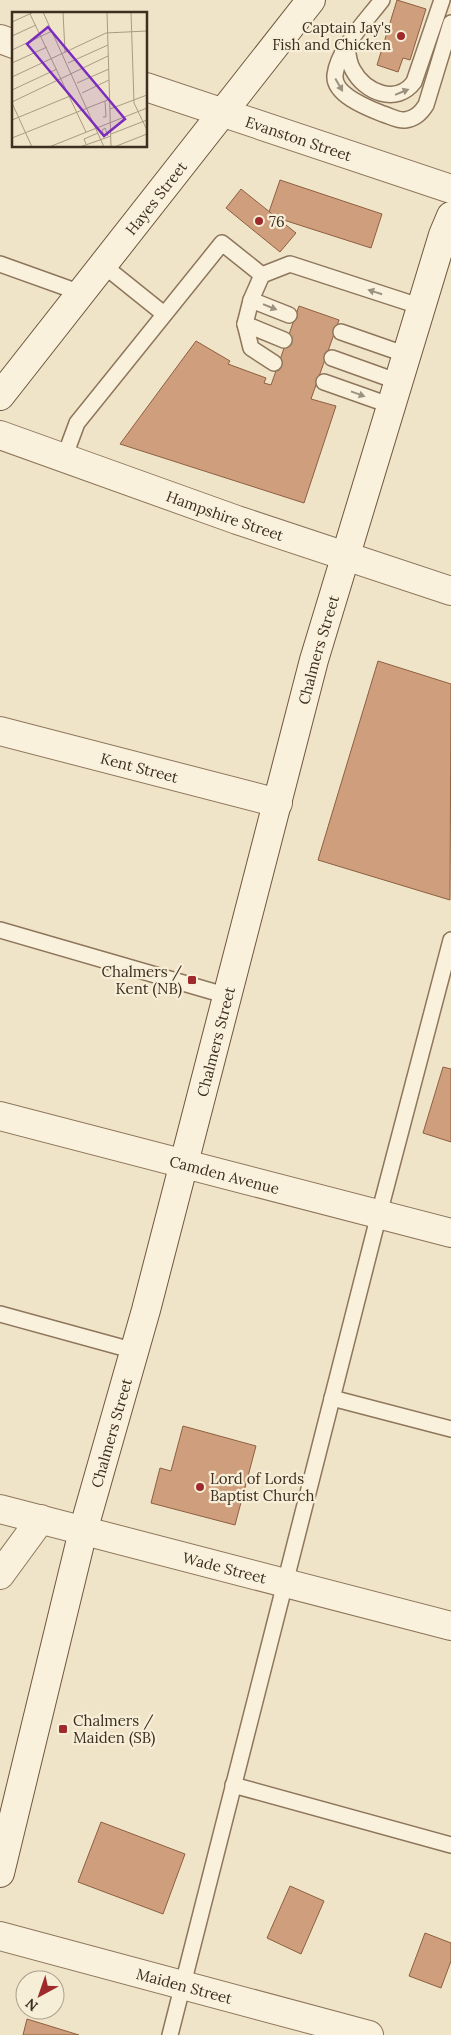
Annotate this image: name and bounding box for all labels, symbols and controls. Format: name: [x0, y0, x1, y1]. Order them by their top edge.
inset map: [12, 12, 148, 148]
place label: Captain Jay's Fish and Chicken: [272, 18, 391, 54]
marker: Captain Jay's Fish and Chicken: [395, 30, 407, 42]
one-way arrow: [335, 78, 343, 93]
one-way arrow: [395, 87, 409, 95]
street label: Evanston Street: [243, 112, 354, 165]
street label: Hayes Street: [121, 157, 191, 239]
place label: 76: [269, 212, 285, 231]
marker: 76: [253, 215, 265, 227]
one-way arrow: [367, 287, 382, 295]
one-way arrow: [263, 303, 278, 311]
one-way arrow: [351, 390, 366, 398]
street label: Hampshire Street: [164, 486, 286, 544]
street label: Chalmers Street: [293, 593, 343, 706]
street label: Kent Street: [99, 748, 180, 786]
place label: Chalmers / Kent (NB): [101, 962, 183, 999]
marker: Chalmers / Kent (NB): [186, 974, 198, 986]
street label: Chalmers Street: [192, 984, 239, 1099]
street label: Camden Avenue: [168, 1151, 282, 1198]
street label: Chalmers Street: [86, 1376, 136, 1490]
place label: Lord of Lords Baptist Church: [210, 1469, 315, 1505]
marker: Lord of Lords Baptist Church: [194, 1481, 206, 1493]
street label: Wade Street: [181, 1547, 269, 1587]
place label: Chalmers / Maiden (SB): [73, 1711, 156, 1748]
marker: Chalmers / Maiden (SB): [57, 1723, 69, 1735]
street label: Maiden Street: [134, 1964, 235, 2007]
north arrow: [15, 1970, 65, 2020]
text: N: [22, 1994, 42, 2015]

